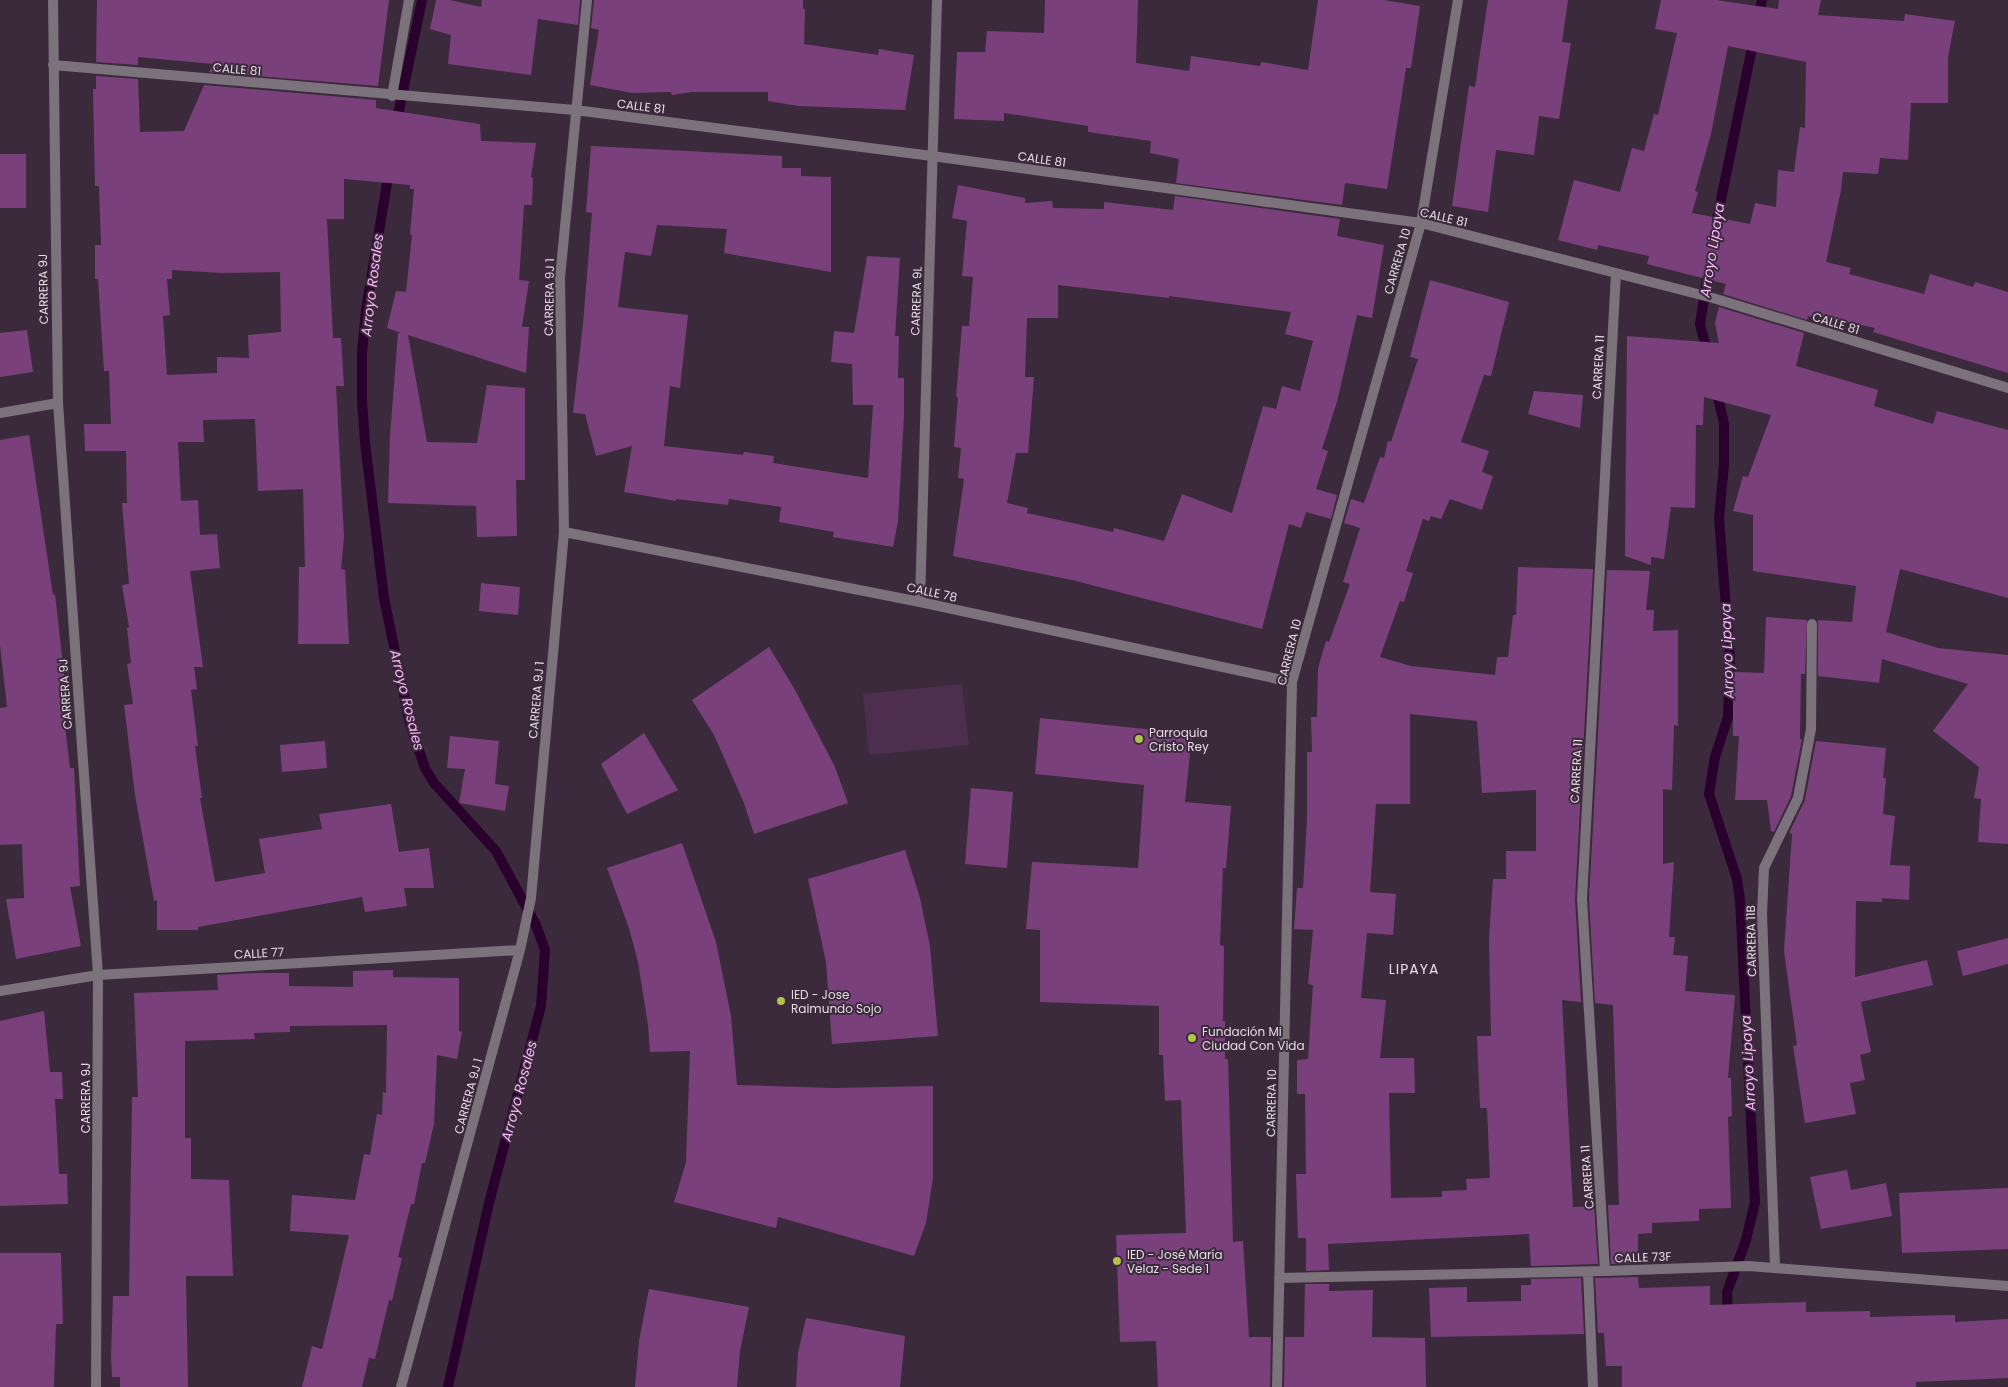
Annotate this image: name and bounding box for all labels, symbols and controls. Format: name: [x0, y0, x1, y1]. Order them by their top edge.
street label: CALLE 81: [212, 58, 262, 80]
street label: CALLE 81: [616, 95, 666, 117]
street label: CALLE 81: [1017, 147, 1067, 171]
water label: Arroyo Lipaya: [1694, 201, 1729, 300]
street label: CALLE 81: [1418, 203, 1470, 231]
street label: CARRERA 10: [1379, 226, 1415, 296]
water label: Arroyo Rosales: [356, 232, 388, 339]
street label: CARRERA 9J: [34, 254, 52, 324]
street label: CARRERA 9J 1: [540, 258, 558, 336]
street label: CARRERA 9L: [906, 266, 926, 336]
street label: CALLE 81: [1810, 308, 1862, 338]
street label: CARRERA 11: [1588, 334, 1608, 400]
street label: CALLE 78: [905, 578, 959, 606]
water label: Arroyo Lipaya: [1715, 602, 1739, 700]
street label: CARRERA 10: [1273, 617, 1305, 687]
water label: Arroyo Rosales: [385, 646, 429, 753]
street label: CARRERA 9J: [54, 658, 76, 730]
street label: CARRERA 9J 1: [524, 661, 548, 739]
place label: Parroquia Cristo Rey: [1149, 724, 1209, 755]
marker: Parroquia Cristo Rey: [1133, 733, 1145, 745]
street label: CARRERA 11: [1566, 738, 1586, 804]
street label: CARRERA 11B: [1742, 905, 1760, 977]
street label: CALLE 77: [233, 943, 285, 963]
district label: LIPAYA: [1389, 959, 1439, 979]
place label: IED - Jose Raimundo Sojo: [791, 986, 882, 1017]
marker: IED - Jose Raimundo Sojo: [775, 995, 787, 1007]
water label: Arroyo Lipaya: [1735, 1014, 1761, 1112]
place label: Fundación Mi Ciudad Con Vida: [1202, 1023, 1305, 1054]
marker: Fundación Mi Ciudad Con Vida: [1186, 1032, 1198, 1044]
water label: Arroyo Rosales: [496, 1038, 542, 1145]
street label: CARRERA 9J 1: [450, 1056, 486, 1136]
street label: CARRERA 9J: [77, 1063, 94, 1133]
street label: CARRERA 10: [1262, 1069, 1280, 1137]
street label: CARRERA 11: [1576, 1144, 1598, 1210]
place label: IED - José María Velaz - Sede 1: [1127, 1246, 1223, 1277]
street label: CALLE 73F: [1614, 1248, 1672, 1266]
marker: IED - José María Velaz - Sede 1: [1111, 1255, 1123, 1267]

